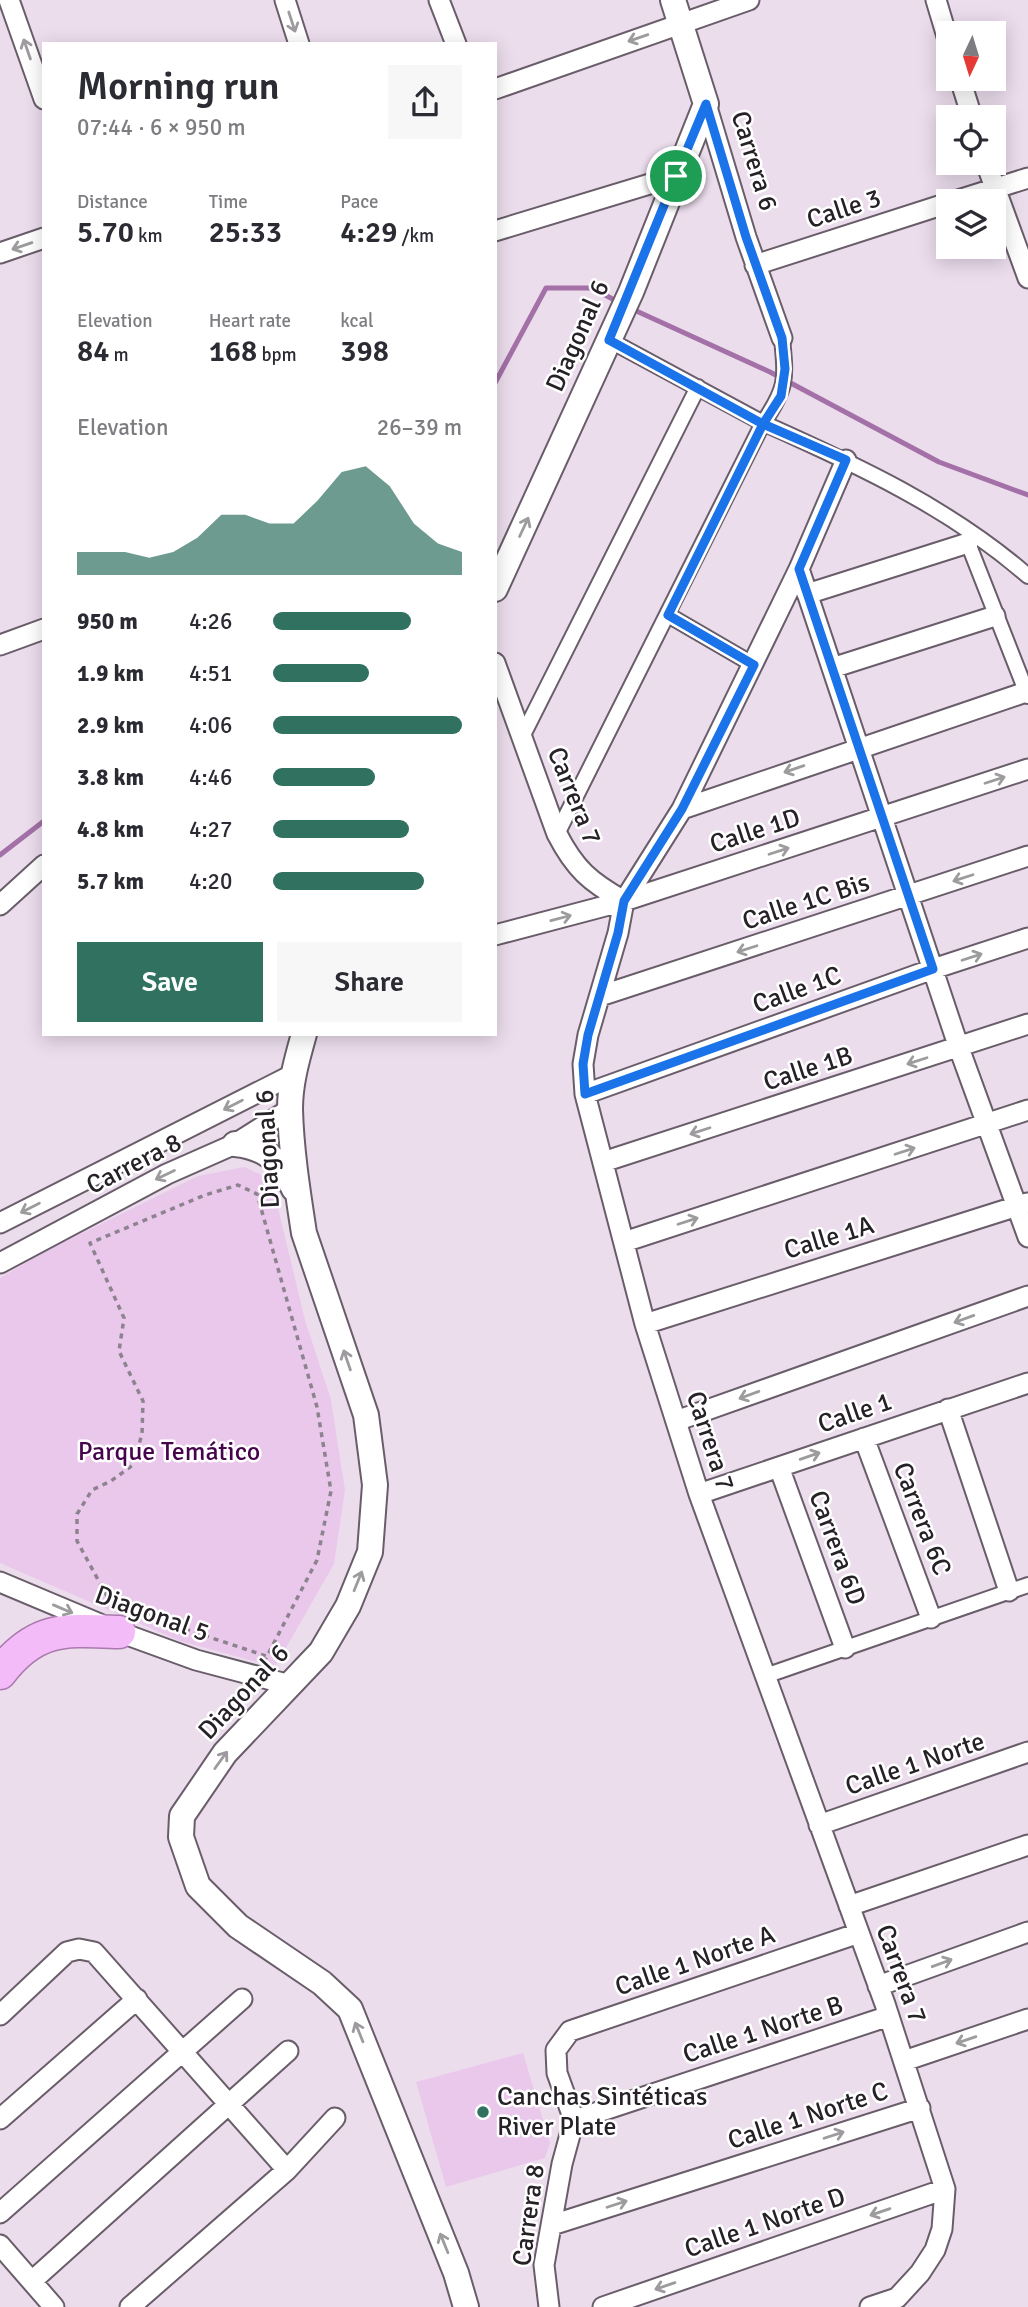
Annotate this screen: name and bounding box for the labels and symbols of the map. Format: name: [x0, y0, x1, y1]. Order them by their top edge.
one-way arrow: [286, 11, 299, 33]
north arrow: [936, 21, 1006, 91]
one-way arrow: [628, 33, 650, 45]
one-way arrow: [20, 39, 32, 61]
street label: Carrera 6: [724, 107, 784, 215]
pin: [646, 146, 706, 206]
street label: Calle 3: [803, 182, 885, 236]
one-way arrow: [11, 241, 33, 253]
street label: Diagonal 6: [539, 275, 617, 397]
one-way arrow: [518, 517, 531, 538]
street label: Carrera 7: [540, 742, 608, 850]
one-way arrow: [784, 764, 806, 776]
one-way arrow: [984, 773, 1006, 786]
street label: Calle 1D: [706, 801, 804, 861]
one-way arrow: [767, 844, 789, 856]
street label: Calle 1C Bis: [738, 866, 874, 938]
one-way arrow: [953, 873, 975, 885]
one-way arrow: [549, 911, 572, 924]
one-way arrow: [736, 943, 758, 956]
one-way arrow: [961, 949, 983, 962]
street label: Calle 1C: [748, 959, 846, 1021]
street label: Calle 1B: [759, 1040, 857, 1098]
one-way arrow: [906, 1056, 928, 1068]
street label: Diagonal 6: [249, 1089, 287, 1209]
one-way arrow: [223, 1099, 244, 1112]
one-way arrow: [690, 1125, 712, 1138]
street label: Carrera 8: [81, 1126, 187, 1202]
one-way arrow: [893, 1143, 915, 1156]
one-way arrow: [155, 1169, 176, 1183]
one-way arrow: [20, 1202, 41, 1215]
street label: Calle 1A: [780, 1209, 878, 1267]
one-way arrow: [677, 1214, 699, 1226]
one-way arrow: [953, 1314, 975, 1326]
one-way arrow: [340, 1349, 352, 1371]
street label: Calle 1: [814, 1385, 896, 1441]
street label: Carrera 7: [679, 1387, 741, 1495]
one-way arrow: [739, 1390, 761, 1402]
park label: Parque Temático: [78, 1436, 260, 1468]
one-way arrow: [798, 1449, 820, 1461]
street label: Carrera 6C: [886, 1458, 958, 1580]
street label: Carrera 6D: [802, 1486, 872, 1610]
one-way arrow: [353, 1571, 366, 1592]
street label: Diagonal 5: [91, 1579, 213, 1649]
one-way arrow: [52, 1603, 73, 1616]
street label: Diagonal 6: [192, 1638, 296, 1746]
street label: Calle 1 Norte: [841, 1725, 989, 1803]
one-way arrow: [214, 1751, 228, 1770]
street label: Calle 1 Norte A: [611, 1919, 779, 2003]
street label: Carrera 7: [868, 1920, 934, 2028]
one-way arrow: [931, 1956, 953, 1968]
street label: Calle 1 Norte B: [679, 1989, 847, 2071]
one-way arrow: [351, 2021, 364, 2043]
one-way arrow: [955, 2034, 977, 2047]
street label: Calle 1 Norte C: [724, 2075, 892, 2157]
place label: Canchas Sintéticas River Plate: [497, 2081, 707, 2143]
marker: Canchas Sintéticas River Plate: [475, 2104, 491, 2120]
one-way arrow: [822, 2128, 844, 2141]
street label: Carrera 8: [506, 2162, 552, 2268]
street label: Calle 1 Norte D: [681, 2181, 849, 2265]
one-way arrow: [606, 2197, 628, 2210]
one-way arrow: [870, 2207, 892, 2219]
one-way arrow: [436, 2232, 449, 2254]
one-way arrow: [655, 2281, 677, 2293]

